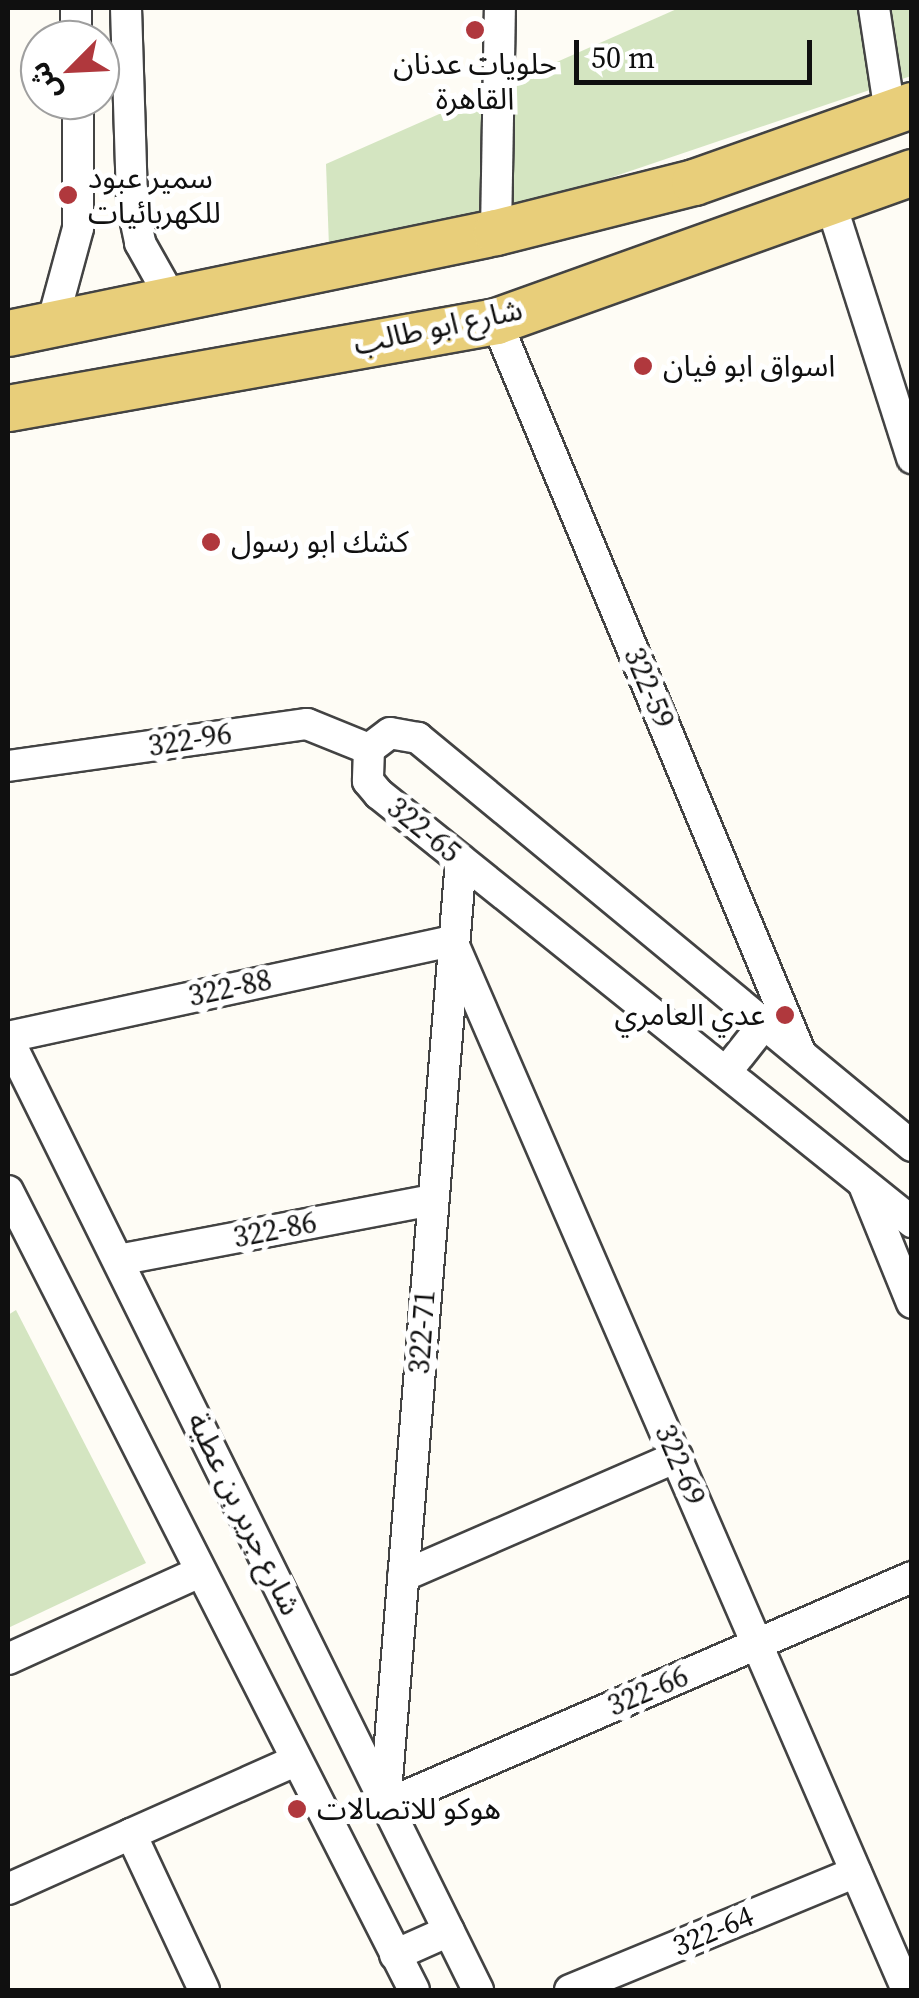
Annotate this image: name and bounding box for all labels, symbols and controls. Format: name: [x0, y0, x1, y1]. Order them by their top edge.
marker: حلويات عدنان القاهرة: [464, 19, 486, 41]
north arrow: [20, 20, 120, 120]
scale bar: [579, 20, 816, 82]
text: 50 m: [591, 37, 655, 78]
place label: حلويات عدنان القاهرة: [393, 46, 557, 116]
text: ش: [19, 56, 70, 107]
place label: سمير عبود للكهربائيات: [88, 160, 221, 230]
marker: سمير عبود للكهربائيات: [57, 184, 79, 206]
street label: شارع ابو طالب: [350, 292, 526, 362]
place label: اسواق ابو فيان: [663, 348, 835, 384]
marker: اسواق ابو فيان: [632, 355, 654, 377]
place label: كشك ابو رسول: [231, 524, 409, 560]
marker: كشك ابو رسول: [200, 531, 222, 553]
street label: 322-59: [616, 642, 682, 734]
street label: 322-96: [146, 716, 234, 764]
street label: 322-65: [380, 789, 468, 871]
street label: 322-88: [185, 962, 275, 1014]
place label: عدي العامري: [614, 997, 765, 1033]
marker: عدي العامري: [774, 1004, 796, 1026]
street label: 322-86: [230, 1204, 320, 1256]
street label: 322-71: [401, 1289, 443, 1375]
street label: شارع جرير بن عطية: [179, 1407, 309, 1621]
street label: 322-69: [647, 1419, 713, 1511]
street label: 322-66: [602, 1658, 694, 1724]
place label: هوكو للاتصالات: [317, 1791, 501, 1827]
marker: هوكو للاتصالات: [286, 1798, 308, 1820]
street label: 322-64: [667, 1898, 759, 1964]

